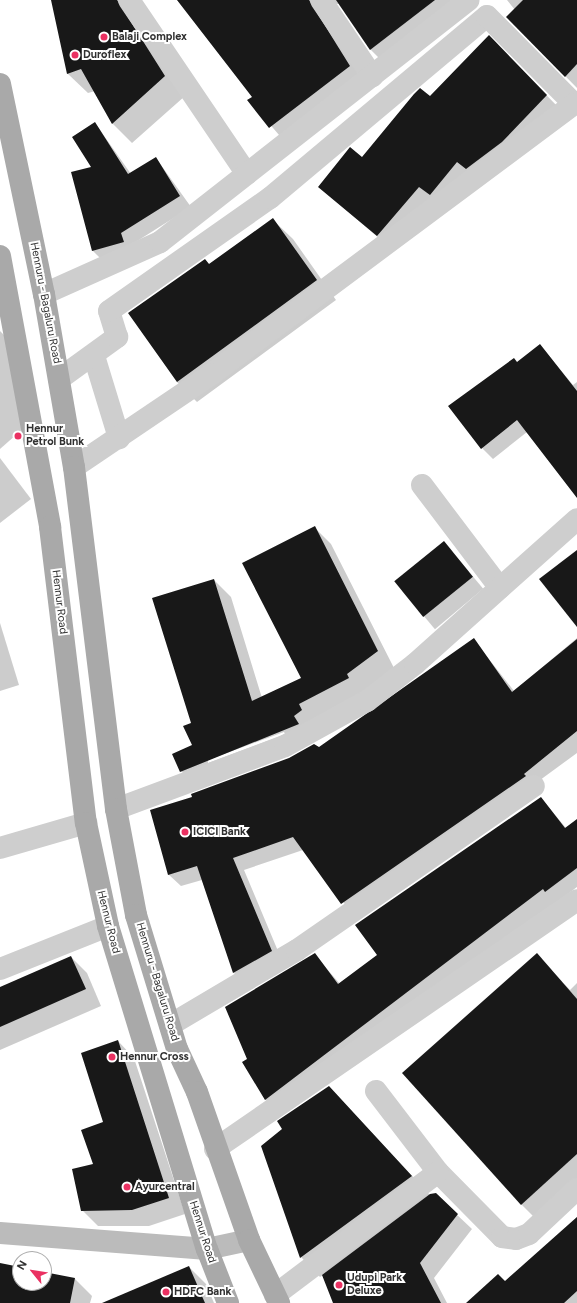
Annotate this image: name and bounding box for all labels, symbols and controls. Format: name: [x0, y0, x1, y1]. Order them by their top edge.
place label: Balaji Complex: [112, 30, 187, 44]
marker: Balaji Complex: [99, 32, 109, 42]
place label: Duroflex: [83, 48, 126, 62]
marker: Duroflex: [70, 50, 80, 60]
street label: Hennuru - Bagaluru Road: [27, 241, 63, 365]
place label: Hennur Petrol Bunk: [26, 423, 84, 449]
marker: Hennur Petrol Bunk: [13, 431, 23, 441]
street label: Hennur Road: [49, 569, 69, 635]
place label: ICICI Bank: [193, 825, 246, 839]
marker: ICICI Bank: [180, 827, 190, 837]
street label: Hennur Road: [94, 889, 122, 955]
street label: Hennuru - Bagaluru Road: [133, 921, 181, 1043]
place label: Hennur Cross: [120, 1050, 189, 1064]
marker: Hennur Cross: [107, 1052, 117, 1062]
place label: Ayurcentral: [135, 1180, 195, 1194]
marker: Ayurcentral: [122, 1182, 132, 1192]
street label: Hennur Road: [186, 1199, 218, 1265]
north arrow: [12, 1251, 52, 1291]
text: N: [14, 1258, 30, 1272]
place label: Udupi Park Deluxe: [347, 1272, 402, 1298]
marker: Udupi Park Deluxe: [334, 1280, 344, 1290]
place label: HDFC Bank: [174, 1285, 231, 1299]
marker: HDFC Bank: [161, 1287, 171, 1297]

